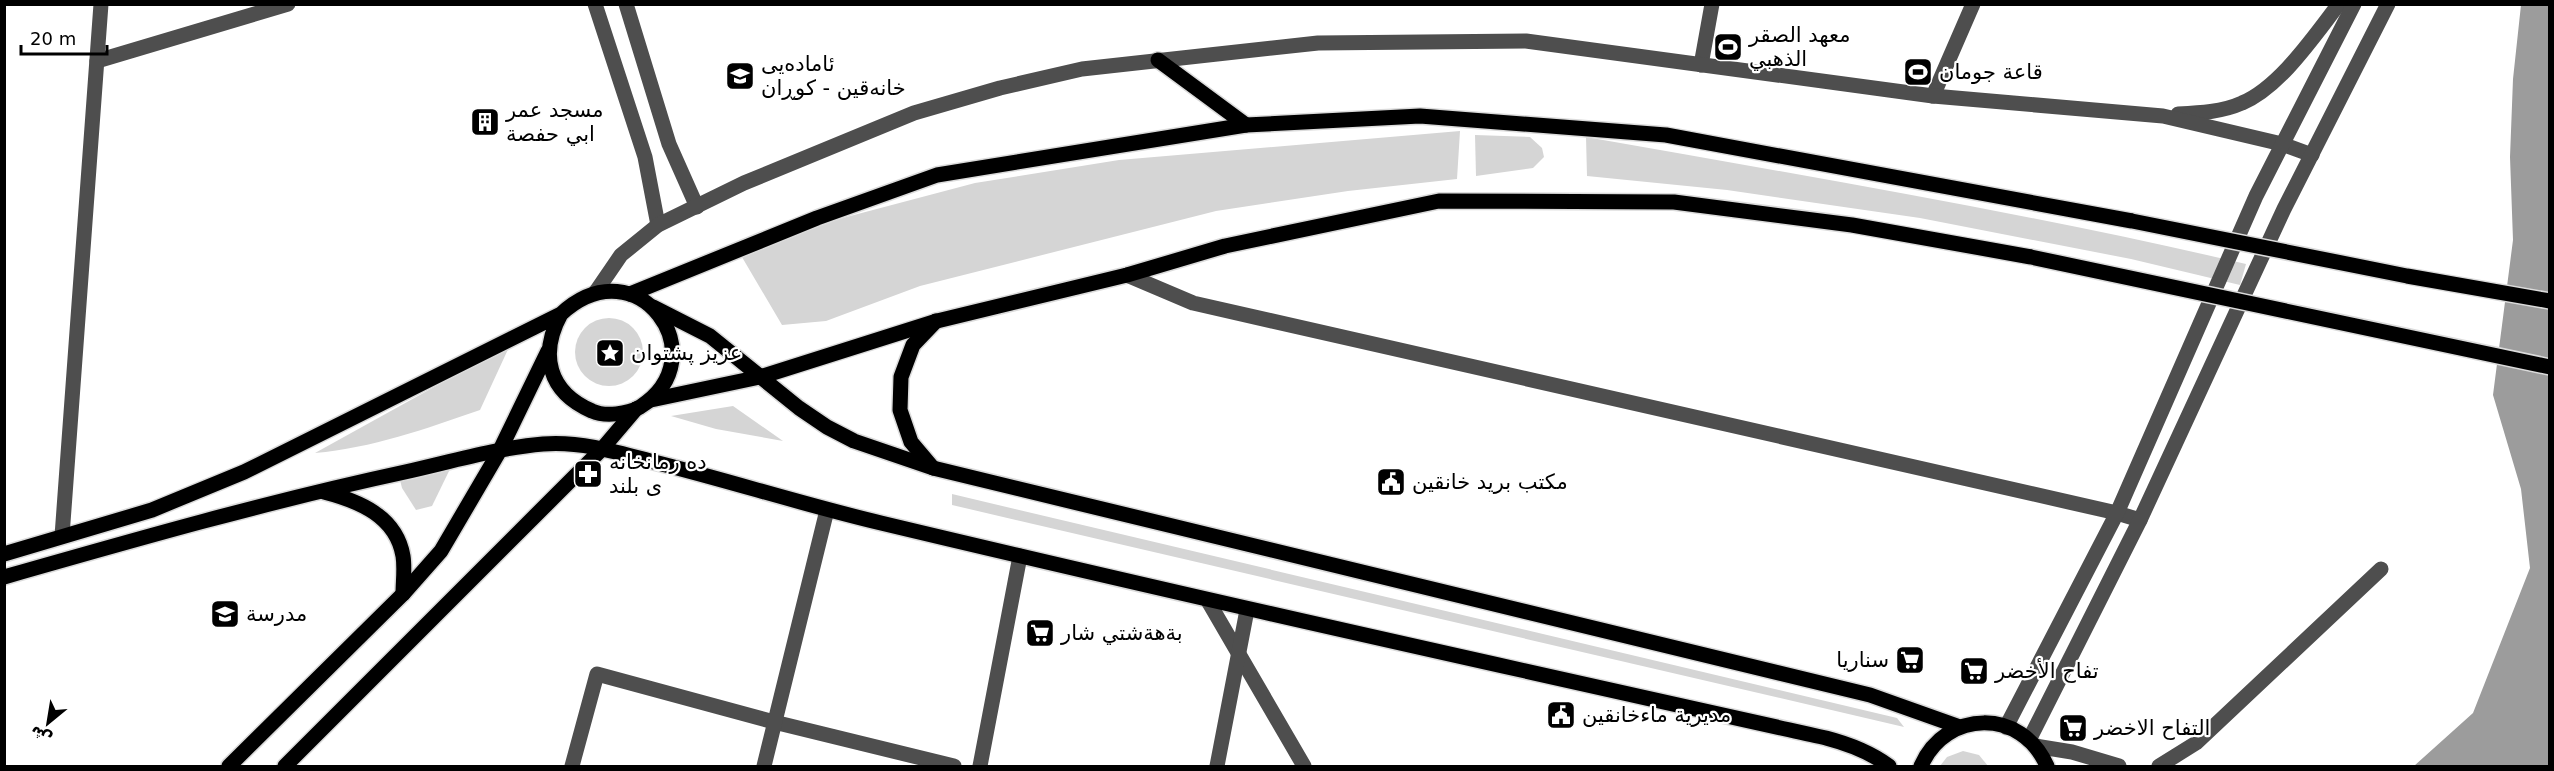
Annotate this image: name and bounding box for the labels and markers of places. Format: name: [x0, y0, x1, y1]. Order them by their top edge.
place label: معهد الصقر الذهبي: [1748, 23, 1850, 71]
sports icon: معهد الصقر الذهبي: [1712, 31, 1744, 63]
place label: ئامادەیی خانەقین - کوڕان: [761, 52, 906, 100]
sports icon: قاعة جومان: [1902, 56, 1934, 88]
school or university icon: ئامادەیی خانەقین - کوڕان: [724, 60, 756, 92]
place label: قاعة جومان: [1939, 60, 2043, 84]
place label: مسجد عمر ابي حفصة: [505, 98, 604, 146]
building icon: مسجد عمر ابي حفصة: [469, 106, 501, 138]
place icon: عزيز پشتوان: [594, 337, 626, 369]
place label: عزيز پشتوان: [631, 341, 742, 365]
place label: ده رمانخانه ى بلند: [609, 450, 707, 498]
pharmacy icon: ده رمانخانه ى بلند: [572, 458, 604, 490]
public building icon: مكتب بريد خانقين: [1375, 466, 1407, 498]
place label: مكتب بريد خانقين: [1412, 470, 1568, 494]
school or university icon: مدرسة: [209, 598, 241, 630]
place label: مدرسة: [246, 602, 307, 626]
supermarket icon: بةهةشتي شار: [1024, 617, 1056, 649]
place label: بةهةشتي شار: [1060, 621, 1183, 645]
supermarket icon: سناريا: [1894, 644, 1926, 676]
place label: سناريا: [1836, 648, 1889, 672]
supermarket icon: تفاح الأخضر: [1958, 655, 1990, 687]
place label: تفاح الأخضر: [1994, 658, 2099, 683]
public building icon: مديرية ماءخانقين: [1545, 699, 1577, 731]
place label: مديرية ماءخانقين: [1582, 703, 1731, 727]
supermarket icon: التفاح الاخضر: [2057, 712, 2089, 744]
place label: التفاح الاخضر: [2093, 716, 2210, 740]

